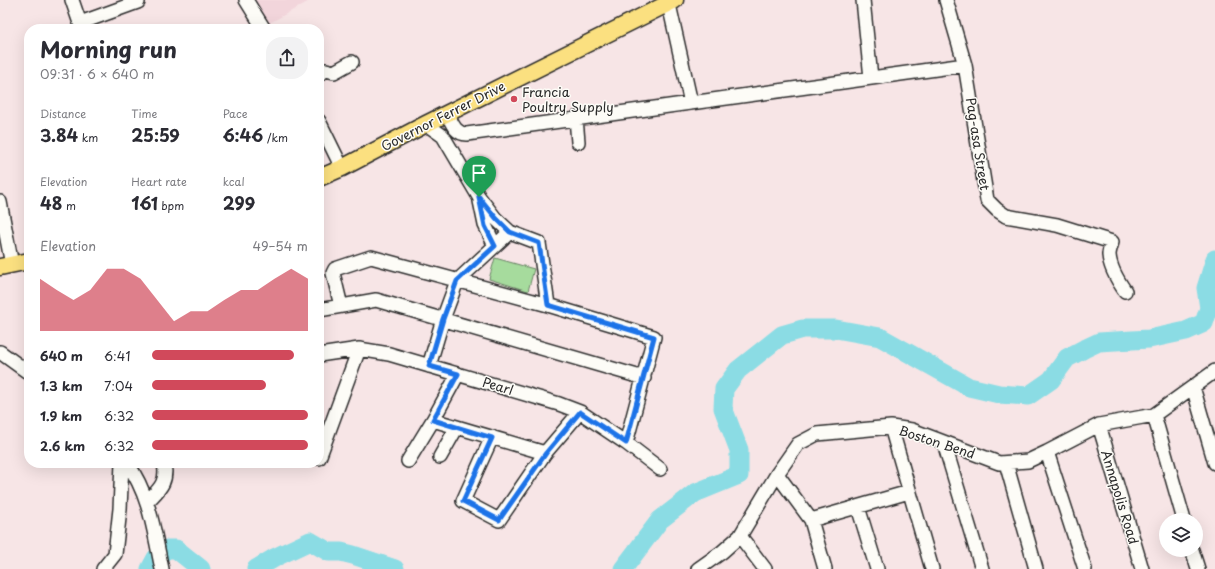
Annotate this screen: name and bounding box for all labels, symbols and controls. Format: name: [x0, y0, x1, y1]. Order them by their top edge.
text: Morning run: [40, 32, 177, 65]
button: share: [266, 37, 308, 79]
text: 09:31 · 6 × 640 m: [40, 64, 154, 83]
street label: Governor Ferrer Drive: [377, 76, 508, 155]
place label: Francia Poultry Supply: [522, 82, 614, 116]
marker: Francia Poultry Supply: [509, 94, 519, 104]
street label: Pag-asa Street: [962, 96, 995, 192]
text: Distance: [40, 105, 86, 122]
text: Time: [131, 105, 157, 122]
text: Pace: [223, 105, 247, 122]
text: 3.84: [40, 122, 78, 148]
text: 25:59: [131, 122, 180, 148]
text: 6:46: [223, 122, 263, 148]
text: km: [78, 129, 98, 146]
text: /km: [263, 129, 288, 146]
pin: [462, 156, 496, 197]
icon: arrive: [468, 162, 490, 184]
text: Elevation: [40, 173, 87, 190]
text: Heart rate: [131, 173, 187, 190]
text: kcal: [223, 173, 245, 190]
text: 48: [40, 190, 62, 216]
text: 161: [131, 190, 158, 216]
text: 299: [223, 190, 255, 216]
text: m: [62, 197, 76, 214]
text: bpm: [158, 197, 184, 214]
text: Elevation: [40, 236, 96, 255]
text: 49–54 m: [253, 236, 308, 255]
text: 640 m: [40, 346, 83, 365]
text: 6:41: [104, 346, 130, 365]
street label: Pearl: [480, 372, 516, 399]
text: 1.3 km: [40, 376, 83, 395]
text: 7:04: [104, 376, 133, 395]
text: 1.9 km: [40, 406, 82, 425]
text: 6:32: [104, 406, 134, 425]
street label: Boston Bend: [897, 420, 978, 463]
text: 2.6 km: [40, 436, 85, 455]
text: 6:32: [104, 436, 134, 455]
street label: Annapolis Road: [1097, 447, 1144, 546]
map controls: [1159, 513, 1203, 557]
button: layers: [1159, 513, 1203, 557]

